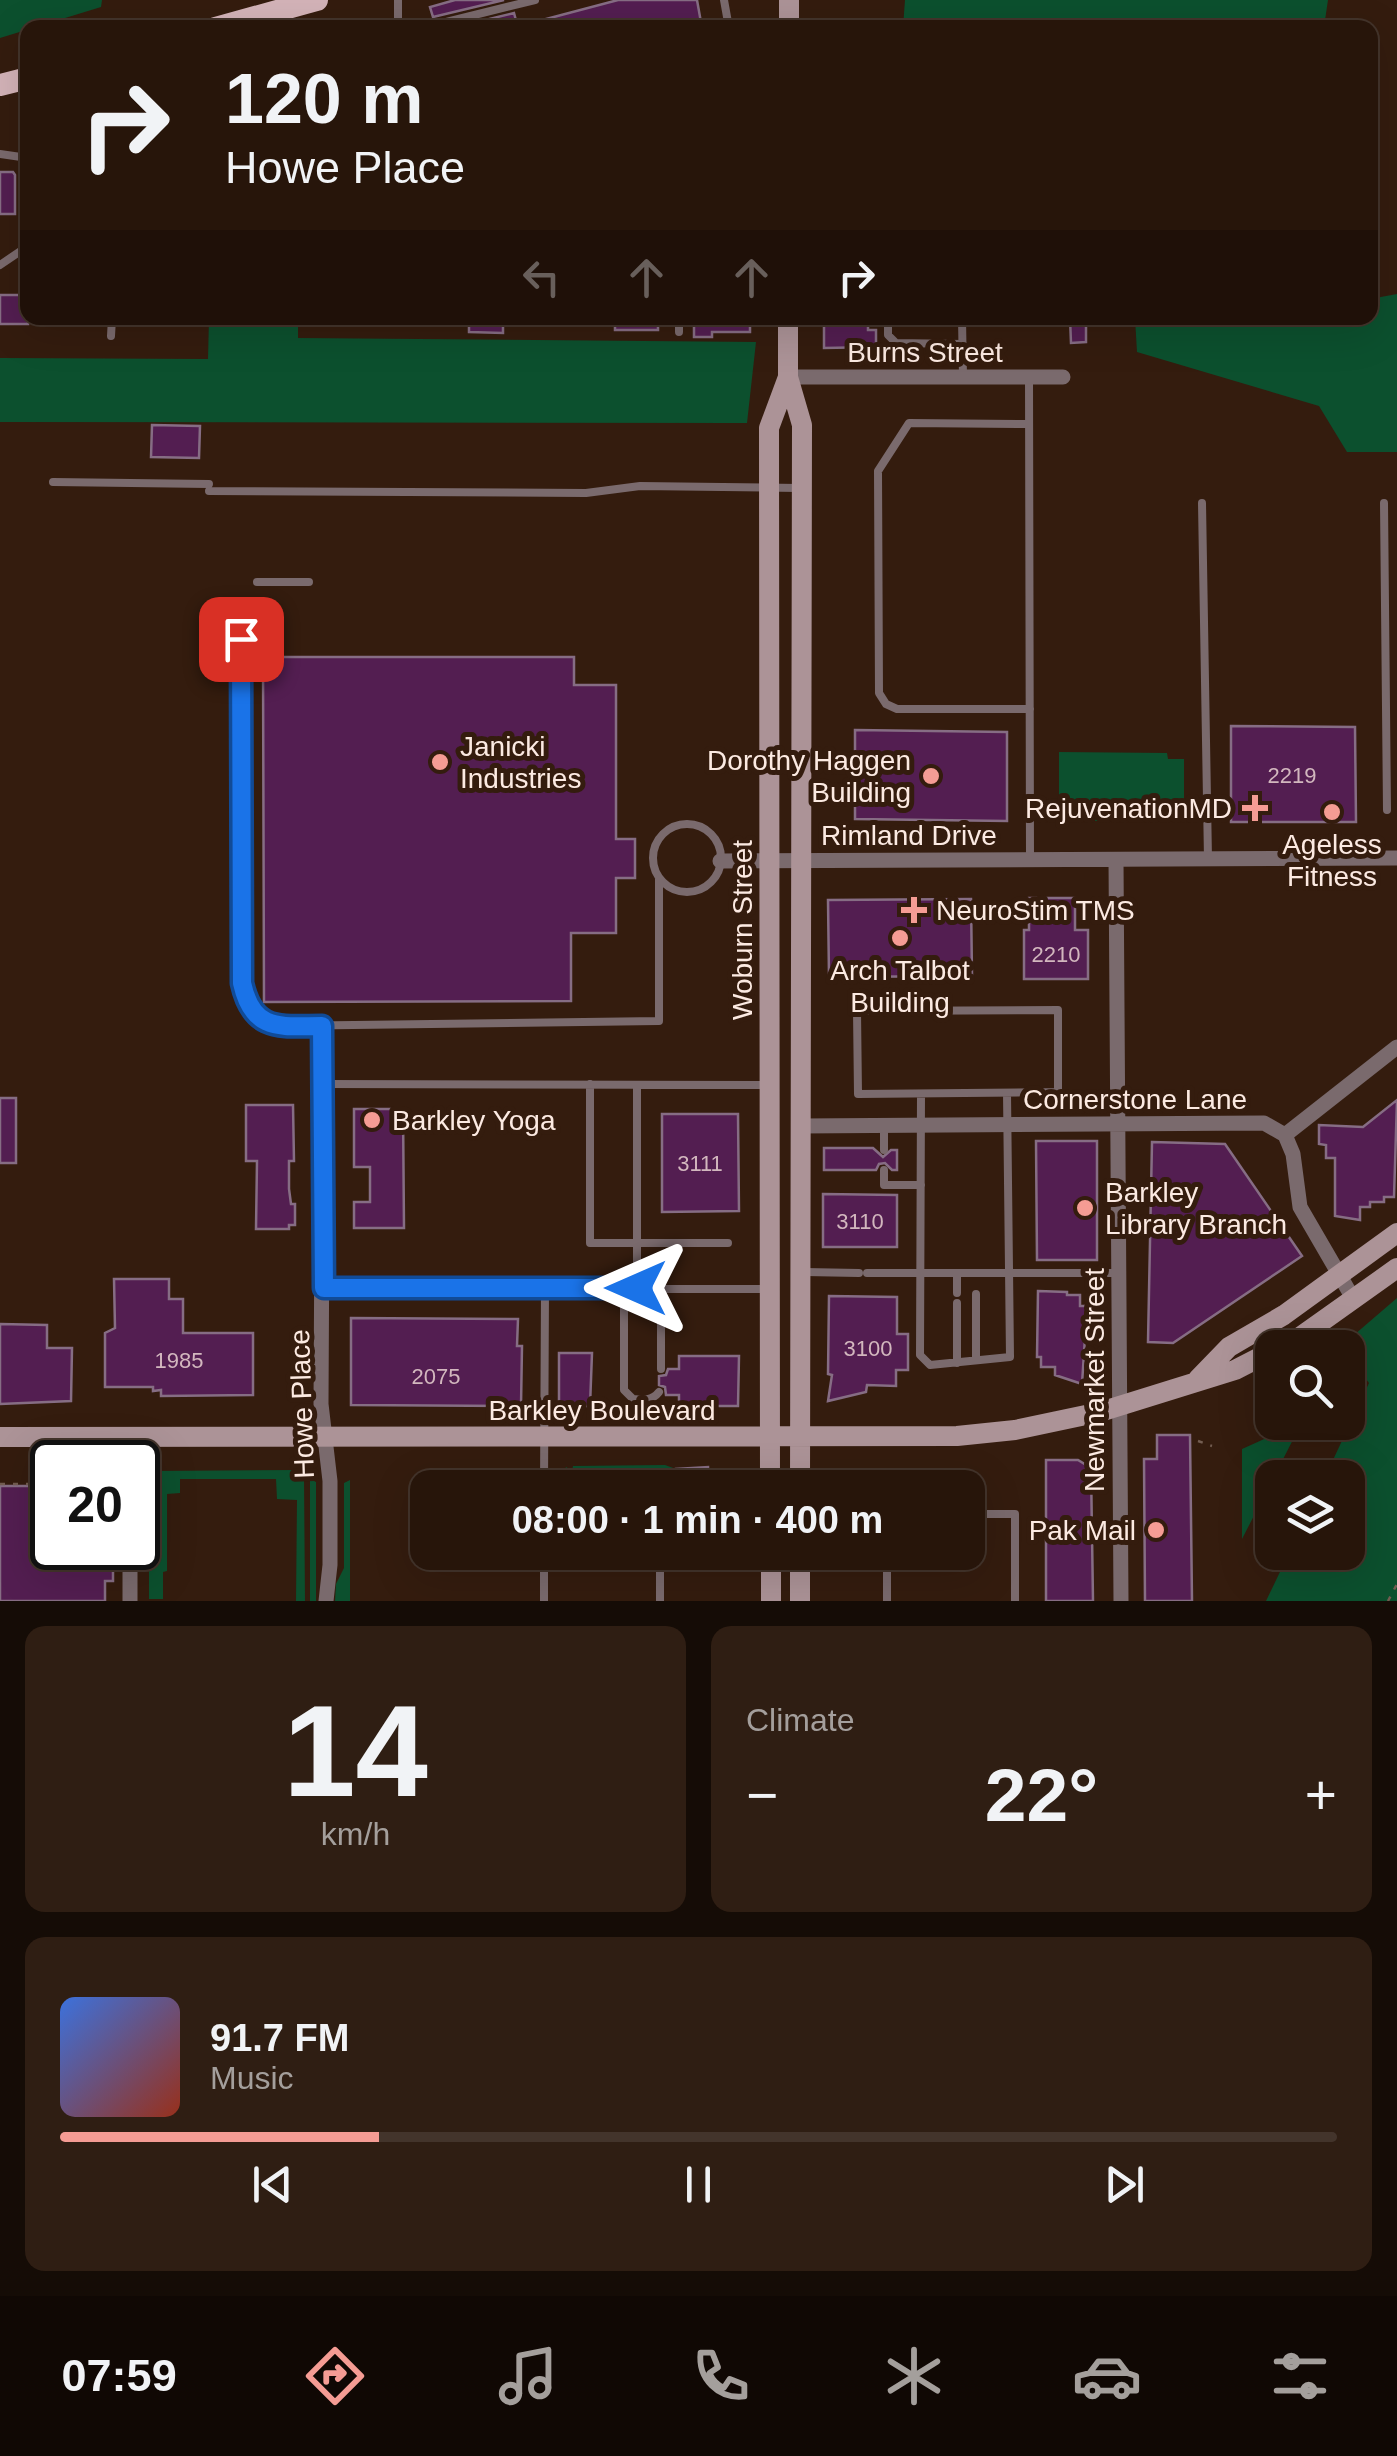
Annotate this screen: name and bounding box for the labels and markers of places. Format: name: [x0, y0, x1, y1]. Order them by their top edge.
pin: [199, 597, 284, 682]
place label: Janicki Industries: [460, 731, 581, 794]
place label: Dorothy Haggen Building: [707, 745, 911, 808]
marker: Janicki Industries: [429, 751, 451, 773]
marker: Dorothy Haggen Building: [920, 765, 942, 787]
place label: RejuvenationMD: [1025, 793, 1232, 824]
marker: RejuvenationMD: [1242, 795, 1268, 821]
marker: Ageless Fitness: [1321, 801, 1343, 823]
place label: Ageless Fitness: [1282, 829, 1382, 892]
place label: NeuroStim TMS: [936, 895, 1135, 926]
marker: NeuroStim TMS: [901, 897, 927, 923]
marker: Arch Talbot Building: [889, 927, 911, 949]
place label: Arch Talbot Building: [830, 955, 970, 1018]
place label: Barkley Yoga: [392, 1105, 556, 1136]
marker: Barkley Yoga: [361, 1109, 383, 1131]
place label: Barkley Library Branch: [1105, 1177, 1287, 1240]
marker: Barkley Library Branch: [1074, 1197, 1096, 1219]
place label: Pak Mail: [1029, 1515, 1136, 1546]
marker: Pak Mail: [1145, 1519, 1167, 1541]

